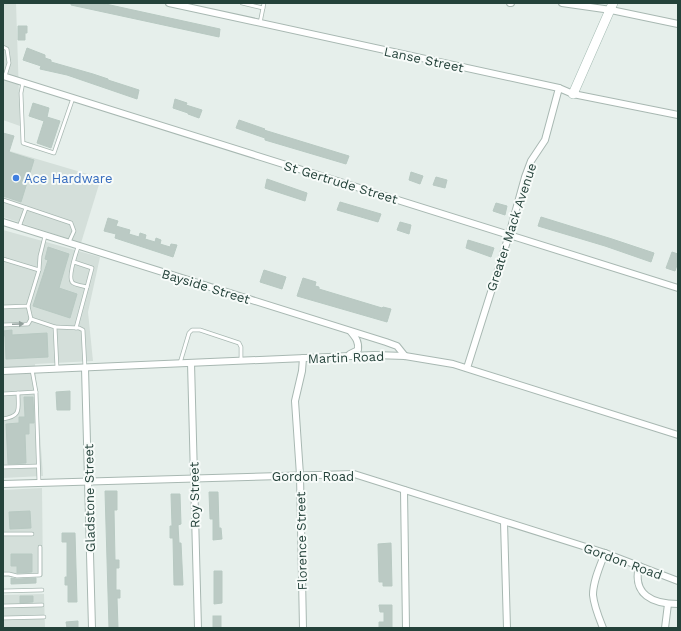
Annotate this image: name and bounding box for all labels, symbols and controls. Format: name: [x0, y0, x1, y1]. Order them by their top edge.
street label: Lanse Street: [383, 44, 466, 75]
street label: St Gertrude Street: [282, 158, 400, 207]
street label: Greater Mack Avenue: [484, 161, 539, 293]
place label: Ace Hardware: [24, 171, 112, 186]
marker: Ace Hardware: [11, 173, 21, 183]
street label: Bayside Street: [160, 266, 252, 307]
one-way arrow: [12, 321, 25, 327]
street label: Martin Road: [308, 349, 384, 366]
street label: Gladstone Street: [81, 443, 98, 552]
street label: Roy Street: [186, 461, 203, 528]
street label: Gordon Road: [272, 469, 354, 484]
street label: Florence Street: [293, 491, 310, 590]
street label: Gordon Road: [582, 540, 664, 583]

